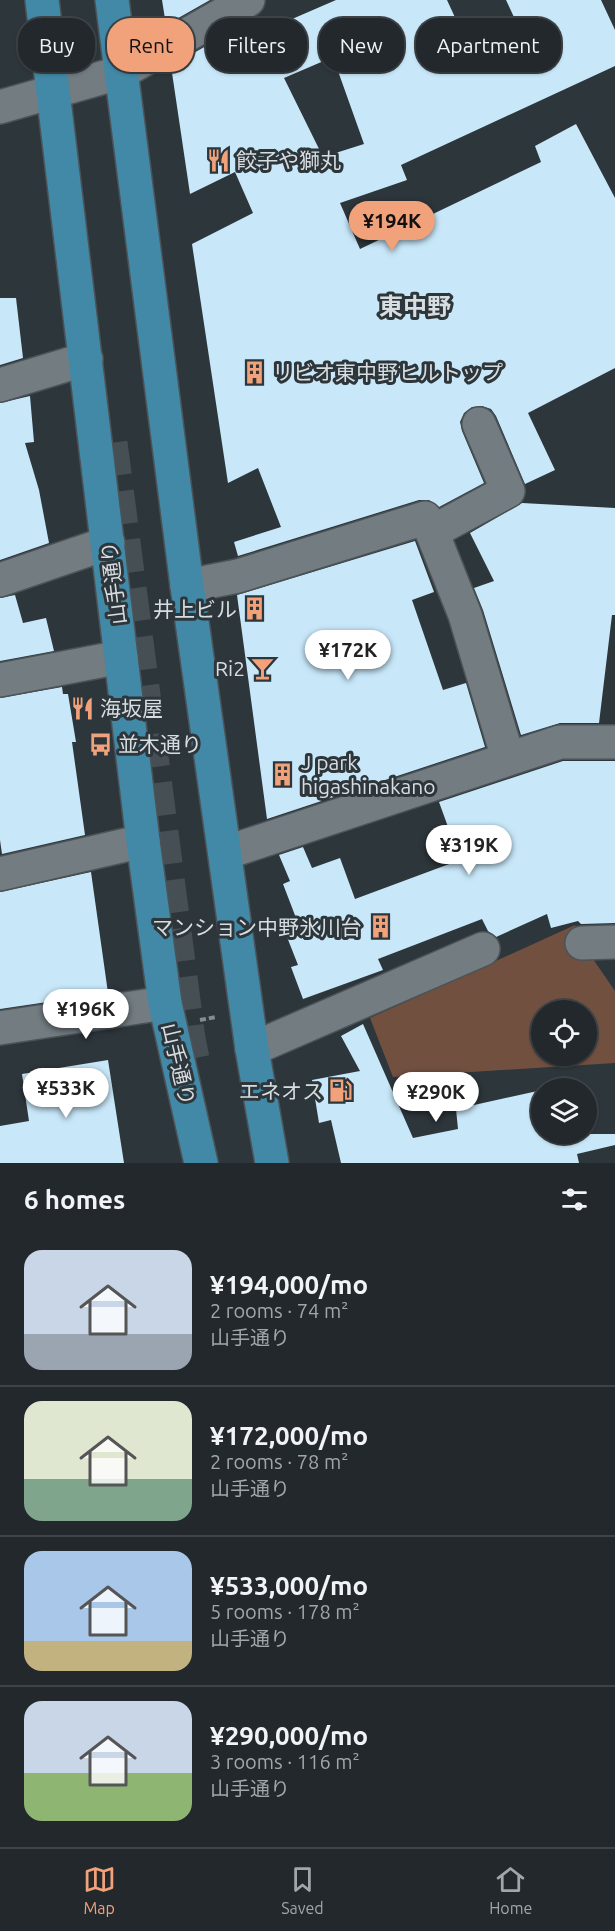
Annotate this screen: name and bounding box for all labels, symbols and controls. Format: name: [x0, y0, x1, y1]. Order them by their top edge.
chip: Buy: [18, 18, 95, 72]
chip: Rent: [107, 18, 194, 72]
chip: Filters: [206, 18, 307, 72]
chip: New: [319, 18, 404, 72]
chip: Apartment: [416, 18, 561, 72]
restaurant icon: 餃子や獅丸: [205, 147, 231, 173]
place label: 餃子や獅丸: [236, 148, 341, 172]
pin: ¥194K: [350, 201, 434, 252]
text: ¥194K: [363, 209, 421, 232]
district label: 東中野: [379, 293, 451, 320]
building icon: リビオ東中野ヒルトップ: [241, 359, 267, 385]
place label: リビオ東中野ヒルトップ: [272, 360, 503, 384]
street label: 山手通り: [96, 540, 130, 626]
building icon: 井上ビル: [242, 596, 268, 622]
place label: 井上ビル: [153, 597, 237, 621]
pin: ¥172K: [306, 630, 390, 681]
text: ¥172K: [319, 638, 377, 661]
bar icon: Ri2: [250, 655, 276, 681]
place label: Ri2: [215, 656, 245, 680]
restaurant icon: 海坂屋: [69, 695, 95, 721]
place label: 海坂屋: [100, 696, 163, 720]
bus stop icon: 並木通り: [87, 731, 113, 757]
place label: 並木通り: [118, 732, 202, 756]
place label: J park higashinakano: [301, 750, 436, 798]
building icon: J park higashinakano: [270, 761, 296, 787]
pin: ¥319K: [427, 825, 511, 876]
text: ¥319K: [440, 833, 498, 856]
building icon: マンション中野氷川台: [367, 914, 393, 940]
place label: マンション中野氷川台: [152, 915, 362, 939]
pin: ¥196K: [44, 989, 128, 1040]
text: ¥196K: [57, 997, 115, 1020]
map controls: [531, 1000, 597, 1144]
button: locate: [531, 1000, 597, 1066]
street label: 山手通り: [158, 1020, 200, 1108]
pin: ¥533K: [24, 1068, 108, 1119]
pin: ¥290K: [394, 1072, 478, 1123]
text: ¥533K: [37, 1076, 95, 1099]
fuel station icon: エネオス: [328, 1078, 354, 1104]
button: layers: [531, 1078, 597, 1144]
place label: エネオス: [239, 1079, 323, 1103]
text: ¥290K: [407, 1080, 465, 1103]
icon: filters: [558, 1183, 591, 1216]
text: 6 homes: [24, 1185, 125, 1214]
text: ¥194,000/mo: [210, 1270, 368, 1299]
icon: home: [72, 1274, 144, 1346]
text: 2 rooms · 74 m²: [210, 1299, 348, 1322]
text: 山手通り: [210, 1326, 290, 1349]
text: ¥172,000/mo: [210, 1421, 368, 1450]
icon: home: [72, 1425, 144, 1497]
text: 2 rooms · 78 m²: [210, 1450, 348, 1473]
text: 山手通り: [210, 1477, 290, 1500]
text: ¥533,000/mo: [210, 1571, 368, 1600]
icon: home: [72, 1575, 144, 1647]
text: 5 rooms · 178 m²: [210, 1600, 360, 1623]
text: 山手通り: [210, 1627, 290, 1650]
text: ¥290,000/mo: [210, 1721, 368, 1750]
icon: home: [72, 1725, 144, 1797]
text: 3 rooms · 116 m²: [210, 1750, 360, 1773]
text: 山手通り: [210, 1777, 290, 1800]
tab: Map: [83, 1863, 116, 1917]
tab: Saved: [281, 1863, 324, 1917]
tab: Home: [489, 1863, 532, 1917]

